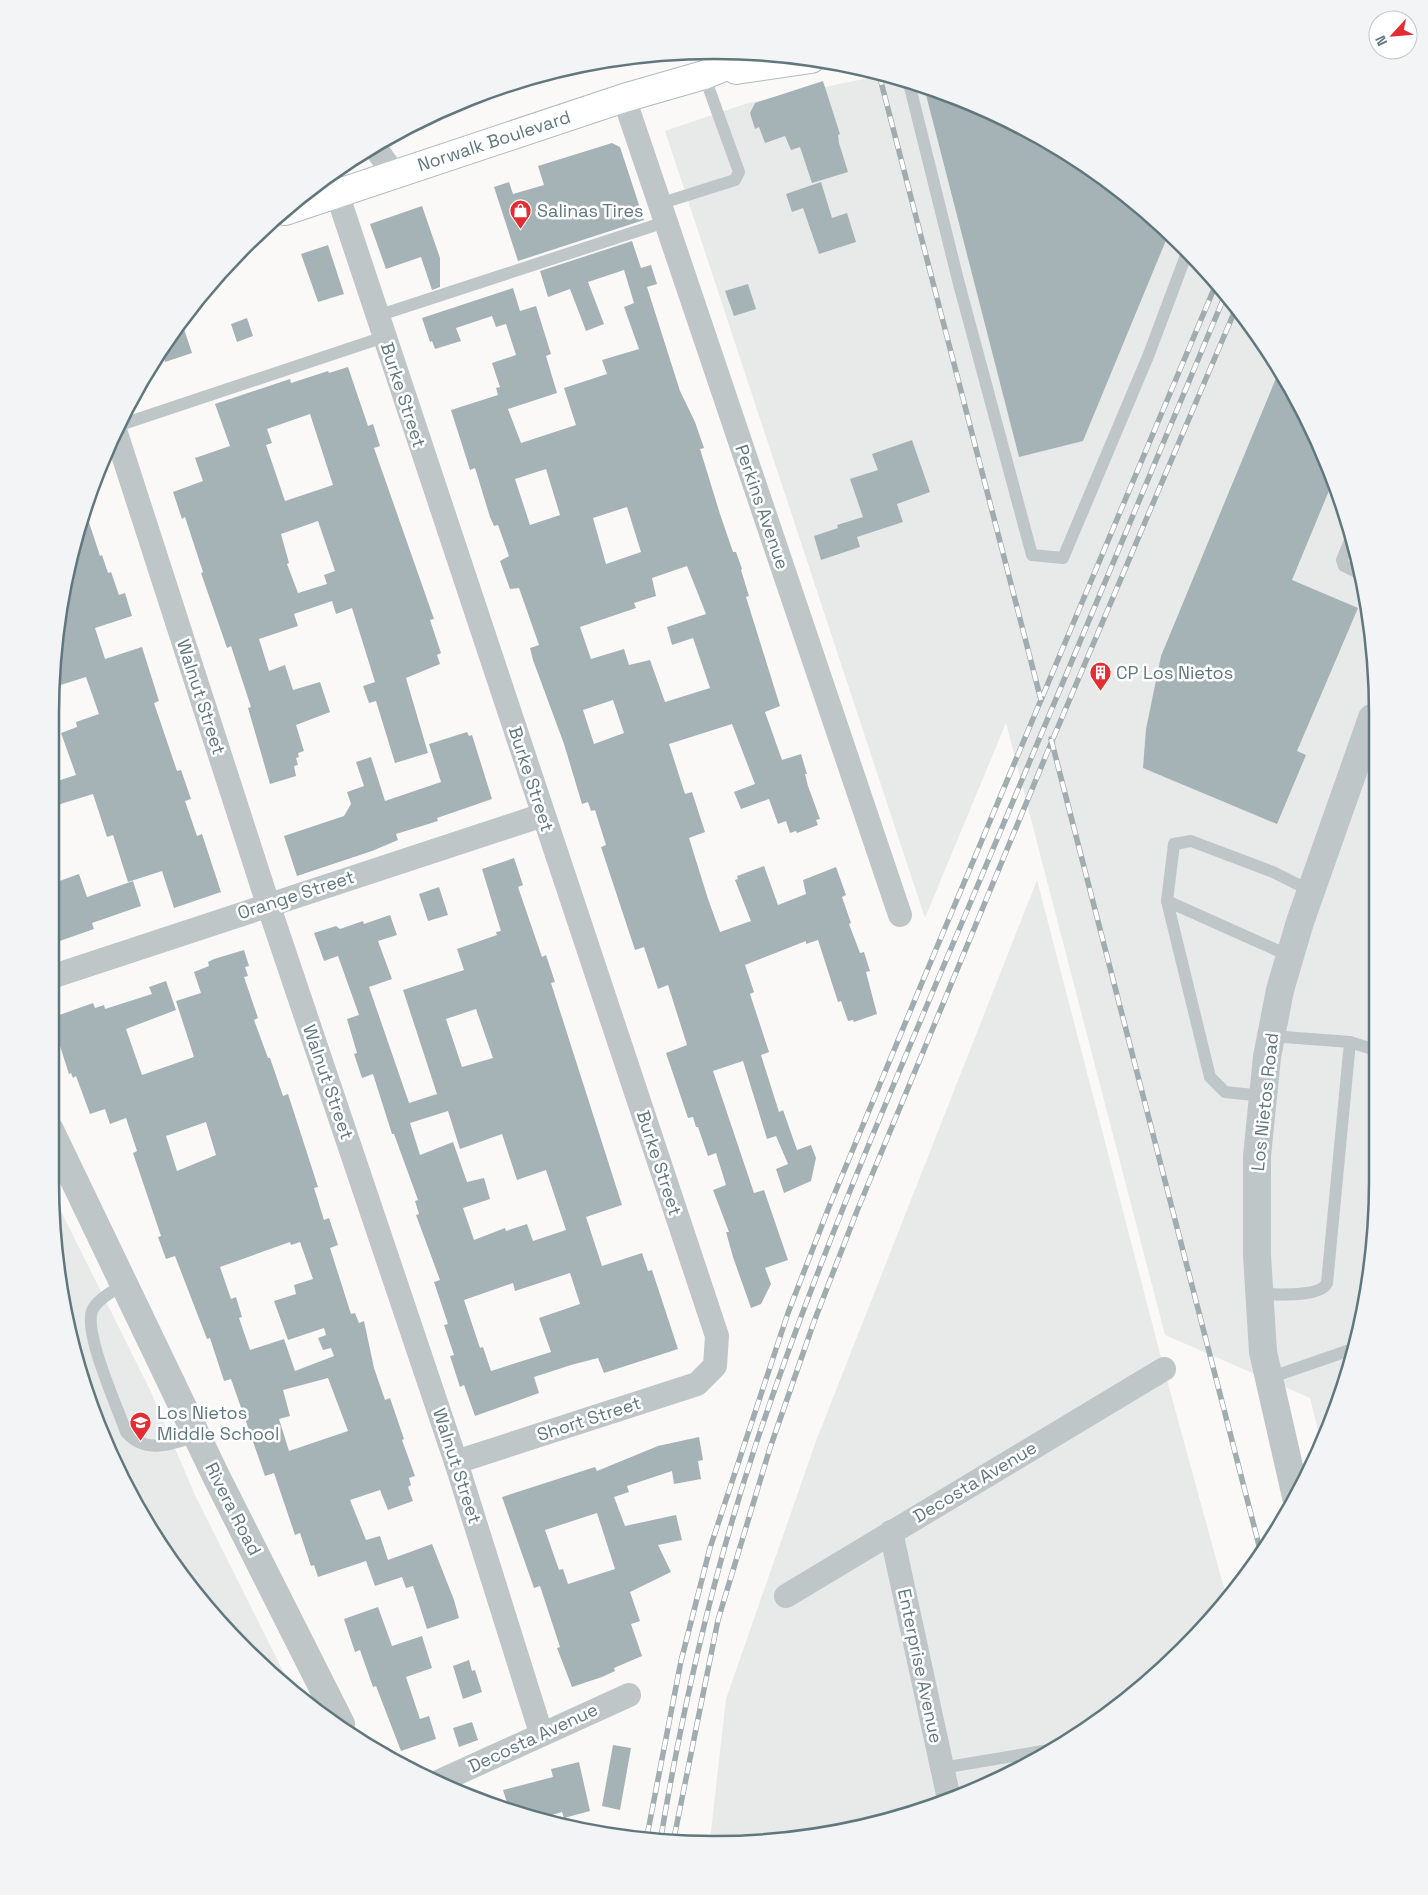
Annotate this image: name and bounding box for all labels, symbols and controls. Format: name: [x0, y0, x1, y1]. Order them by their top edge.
north arrow: [1368, 10, 1418, 60]
text: N: [1371, 33, 1391, 49]
street label: Norwalk Boulevard: [414, 105, 573, 176]
shop icon: Salinas Tires: [509, 199, 533, 230]
place label: Salinas Tires: [537, 199, 644, 222]
street label: Burke Street: [376, 339, 431, 450]
street label: Perkins Avenue: [730, 441, 795, 572]
street label: Walnut Street: [172, 636, 231, 758]
building icon: CP Los Nietos: [1088, 661, 1112, 692]
place label: CP Los Nietos: [1116, 661, 1233, 684]
street label: Burke Street: [504, 723, 559, 834]
street label: Orange Street: [234, 865, 357, 924]
street label: Walnut Street: [298, 1021, 359, 1142]
street label: Los Nietos Road: [1246, 1032, 1283, 1172]
street label: Burke Street: [632, 1107, 687, 1218]
street label: Short Street: [534, 1391, 644, 1446]
place label: Los Nietos Middle School: [157, 1401, 279, 1445]
street label: Walnut Street: [428, 1405, 487, 1527]
school or university icon: Los Nietos Middle School: [129, 1411, 153, 1442]
street label: Decosta Avenue: [909, 1436, 1041, 1528]
street label: Rivera Road: [200, 1458, 267, 1559]
street label: Enterprise Avenue: [893, 1587, 948, 1745]
street label: Decosta Avenue: [464, 1697, 601, 1778]

